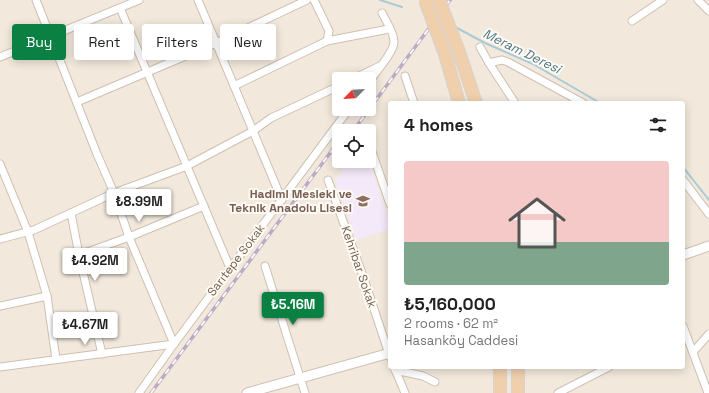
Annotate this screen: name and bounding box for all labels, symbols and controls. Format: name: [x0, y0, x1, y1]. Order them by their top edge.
chip: Buy: [12, 24, 66, 60]
chip: Rent: [74, 24, 134, 60]
chip: Filters: [142, 24, 212, 60]
chip: New: [220, 24, 276, 60]
water label: Meram Deresi: [480, 25, 565, 78]
north arrow: [332, 72, 376, 116]
map controls: [332, 72, 376, 168]
text: 4 homes: [404, 114, 473, 136]
icon: filters: [647, 114, 669, 136]
button: locate: [332, 124, 376, 168]
place label: Hadimi Mesleki ve Teknik Anadolu Lisesi: [229, 186, 352, 216]
icon: home: [501, 187, 573, 259]
pin: ₺8.99M: [106, 189, 172, 223]
text: ₺8.99M: [115, 193, 163, 210]
school or university icon: Hadimi Mesleki ve Teknik Anadolu Lisesi: [355, 193, 371, 209]
street label: Sarıtepe Sokak: [204, 220, 269, 299]
street label: Kehribar Sokak: [337, 224, 381, 311]
pin: ₺4.92M: [62, 248, 128, 282]
text: ₺4.92M: [71, 252, 119, 269]
pin: ₺5.16M: [260, 292, 326, 326]
text: ₺5,160,000: [404, 293, 496, 315]
text: ₺5.16M: [271, 296, 315, 313]
pin: ₺4.67M: [52, 312, 118, 346]
text: 2 rooms · 62 m²: [404, 315, 498, 332]
text: ₺4.67M: [62, 316, 108, 333]
text: Hasanköy Caddesi: [404, 332, 518, 349]

